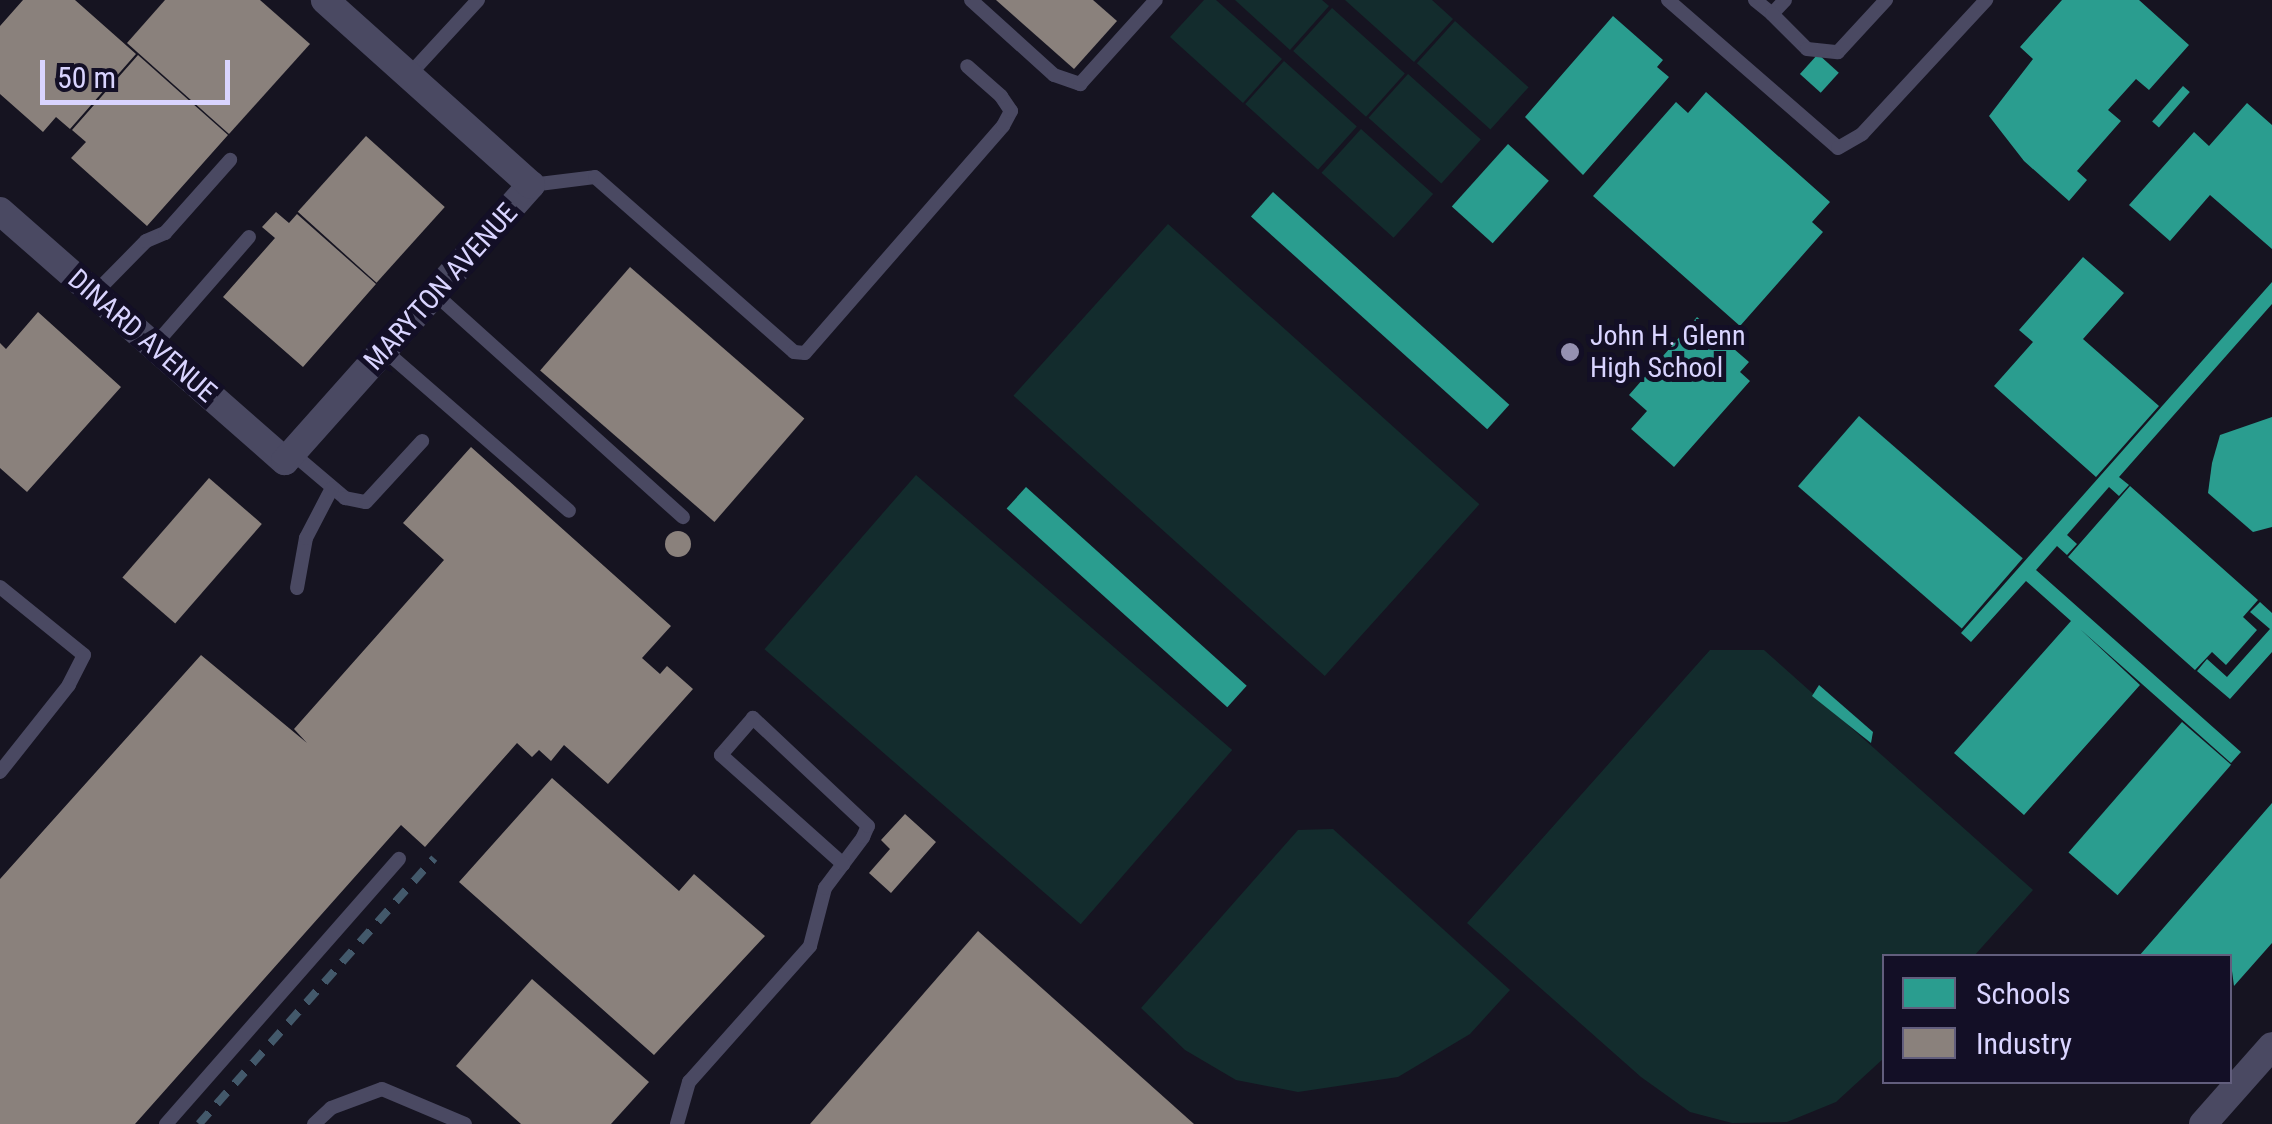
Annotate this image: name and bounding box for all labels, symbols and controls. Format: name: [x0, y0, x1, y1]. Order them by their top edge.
scale bar: [45, 40, 235, 102]
text: 50 m: [57, 60, 116, 95]
street label: MARYTON AVENUE: [357, 197, 525, 377]
street label: DINARD AVENUE: [61, 262, 223, 410]
place label: John H. Glenn High School: [1590, 319, 1745, 385]
marker: John H. Glenn High School: [1559, 341, 1581, 363]
legend: [1882, 954, 2232, 1084]
text: Schools: [1976, 976, 2071, 1011]
text: Industry: [1976, 1026, 2072, 1061]

